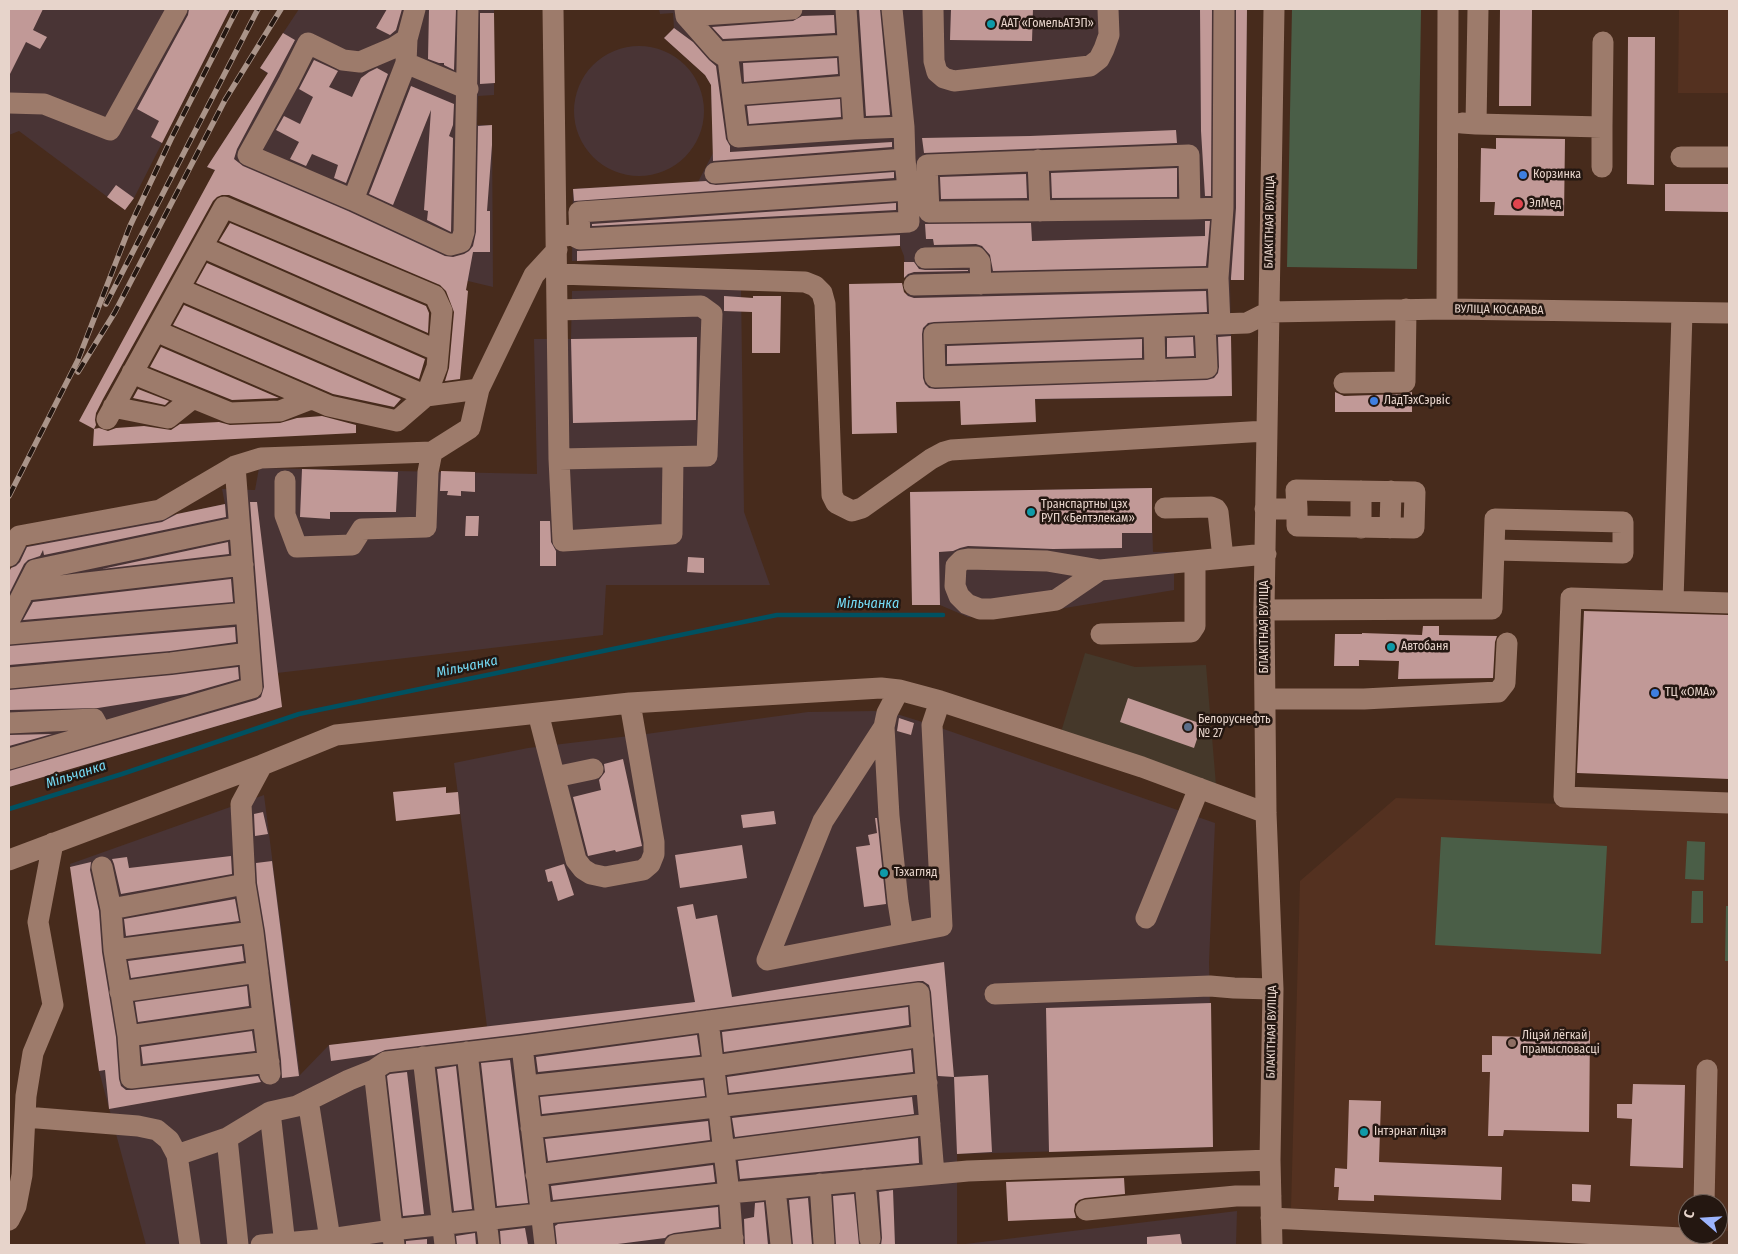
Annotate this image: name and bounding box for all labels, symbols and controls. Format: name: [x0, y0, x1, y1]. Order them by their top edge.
place label: ААТ «ГомельАТЭП»: [1001, 17, 1094, 31]
marker: ААТ «ГомельАТЭП»: [985, 18, 997, 30]
place label: Корзинка: [1533, 168, 1581, 182]
marker: Корзинка: [1517, 169, 1529, 181]
street label: БЛАКІТНАЯ ВУЛІЦА: [1262, 175, 1278, 269]
marker: ЭлМед: [1511, 197, 1525, 211]
place label: ЭлМед: [1529, 197, 1561, 211]
street label: ВУЛІЦА КОСАРАВА: [1454, 302, 1544, 318]
place label: ЛадТэхСэрвіс: [1384, 394, 1450, 408]
marker: ЛадТэхСэрвіс: [1368, 395, 1380, 407]
place label: Транспартны цэх РУП «Белтэлекам»: [1041, 498, 1135, 526]
marker: Транспартны цэх РУП «Белтэлекам»: [1025, 506, 1037, 518]
street label: БЛАКІТНАЯ ВУЛІЦА: [1258, 580, 1272, 674]
water label: Мільчанка: [837, 596, 899, 612]
place label: Автобаня: [1401, 640, 1448, 654]
marker: Автобаня: [1385, 641, 1397, 653]
water label: Мільчанка: [435, 652, 499, 682]
place label: ТЦ «ОМА»: [1665, 686, 1716, 700]
marker: ТЦ «ОМА»: [1649, 687, 1661, 699]
place label: Белоруснефть № 27: [1198, 713, 1271, 741]
marker: Белоруснефть № 27: [1182, 721, 1194, 733]
water label: Мільчанка: [44, 757, 108, 793]
place label: Тэхагляд: [894, 866, 937, 880]
marker: Тэхагляд: [878, 867, 890, 879]
street label: БЛАКІТНАЯ ВУЛІЦА: [1264, 985, 1280, 1079]
place label: Ліцэй лёгкай прамысловасці: [1522, 1029, 1600, 1057]
marker: Ліцэй лёгкай прамысловасці: [1506, 1037, 1518, 1049]
place label: Інтэрнат ліцэя: [1374, 1125, 1446, 1139]
marker: Інтэрнат ліцэя: [1358, 1126, 1370, 1138]
north arrow: [1678, 1194, 1728, 1244]
text: С: [1680, 1208, 1699, 1221]

